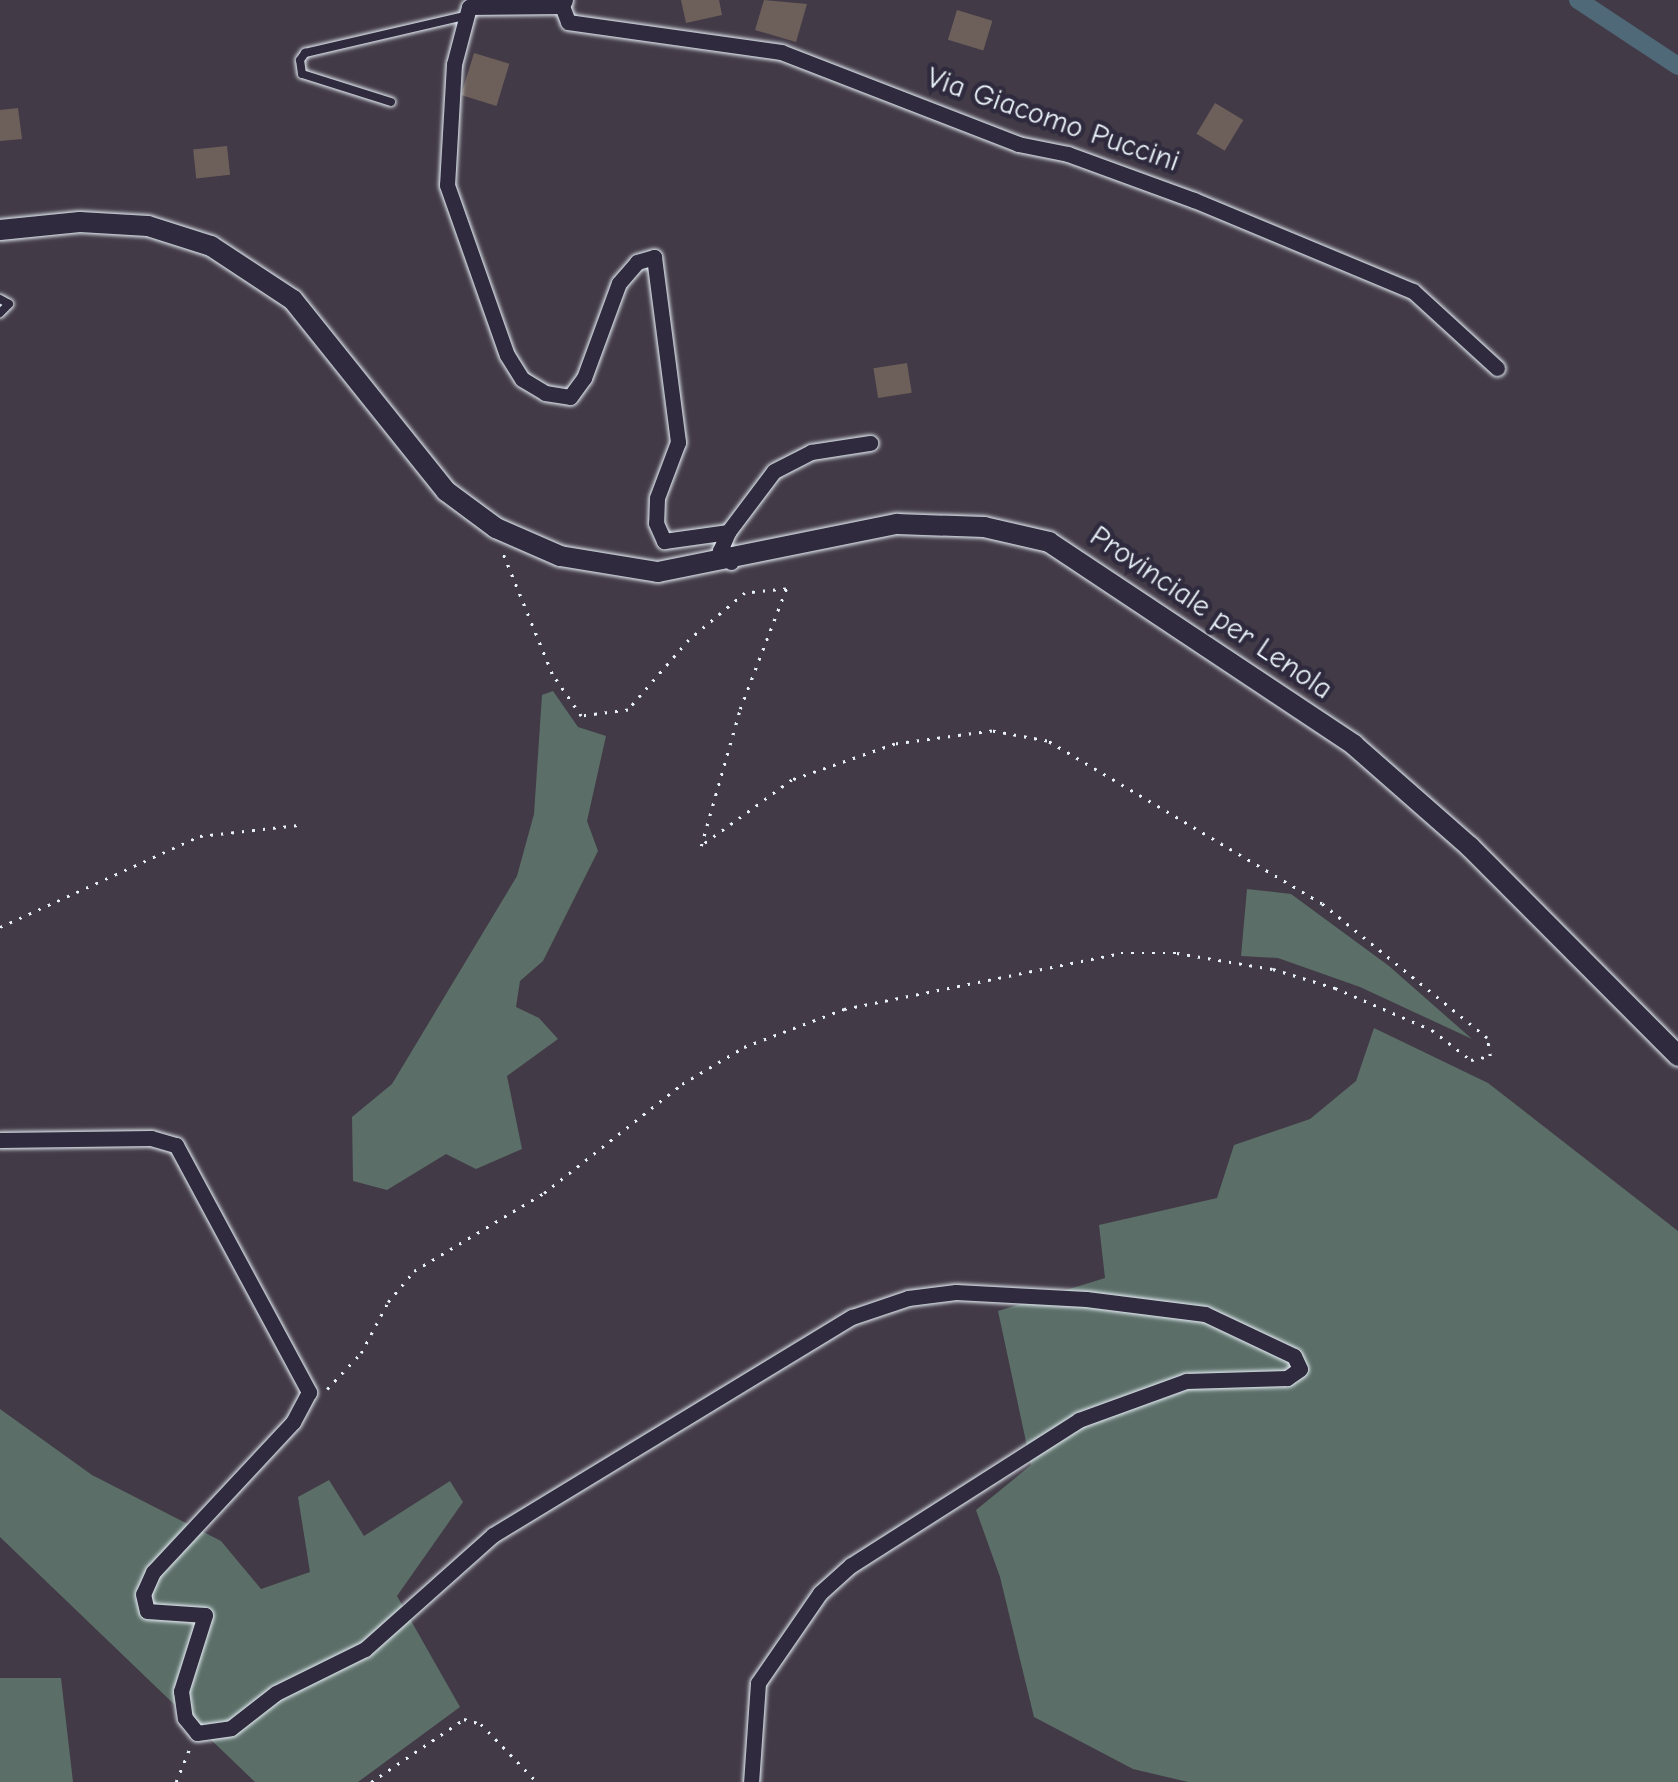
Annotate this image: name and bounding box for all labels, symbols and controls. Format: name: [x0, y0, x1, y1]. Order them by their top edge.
street label: Via Giacomo Puccini: [922, 60, 1184, 180]
street label: Provinciale per Lenola: [1083, 518, 1339, 708]

